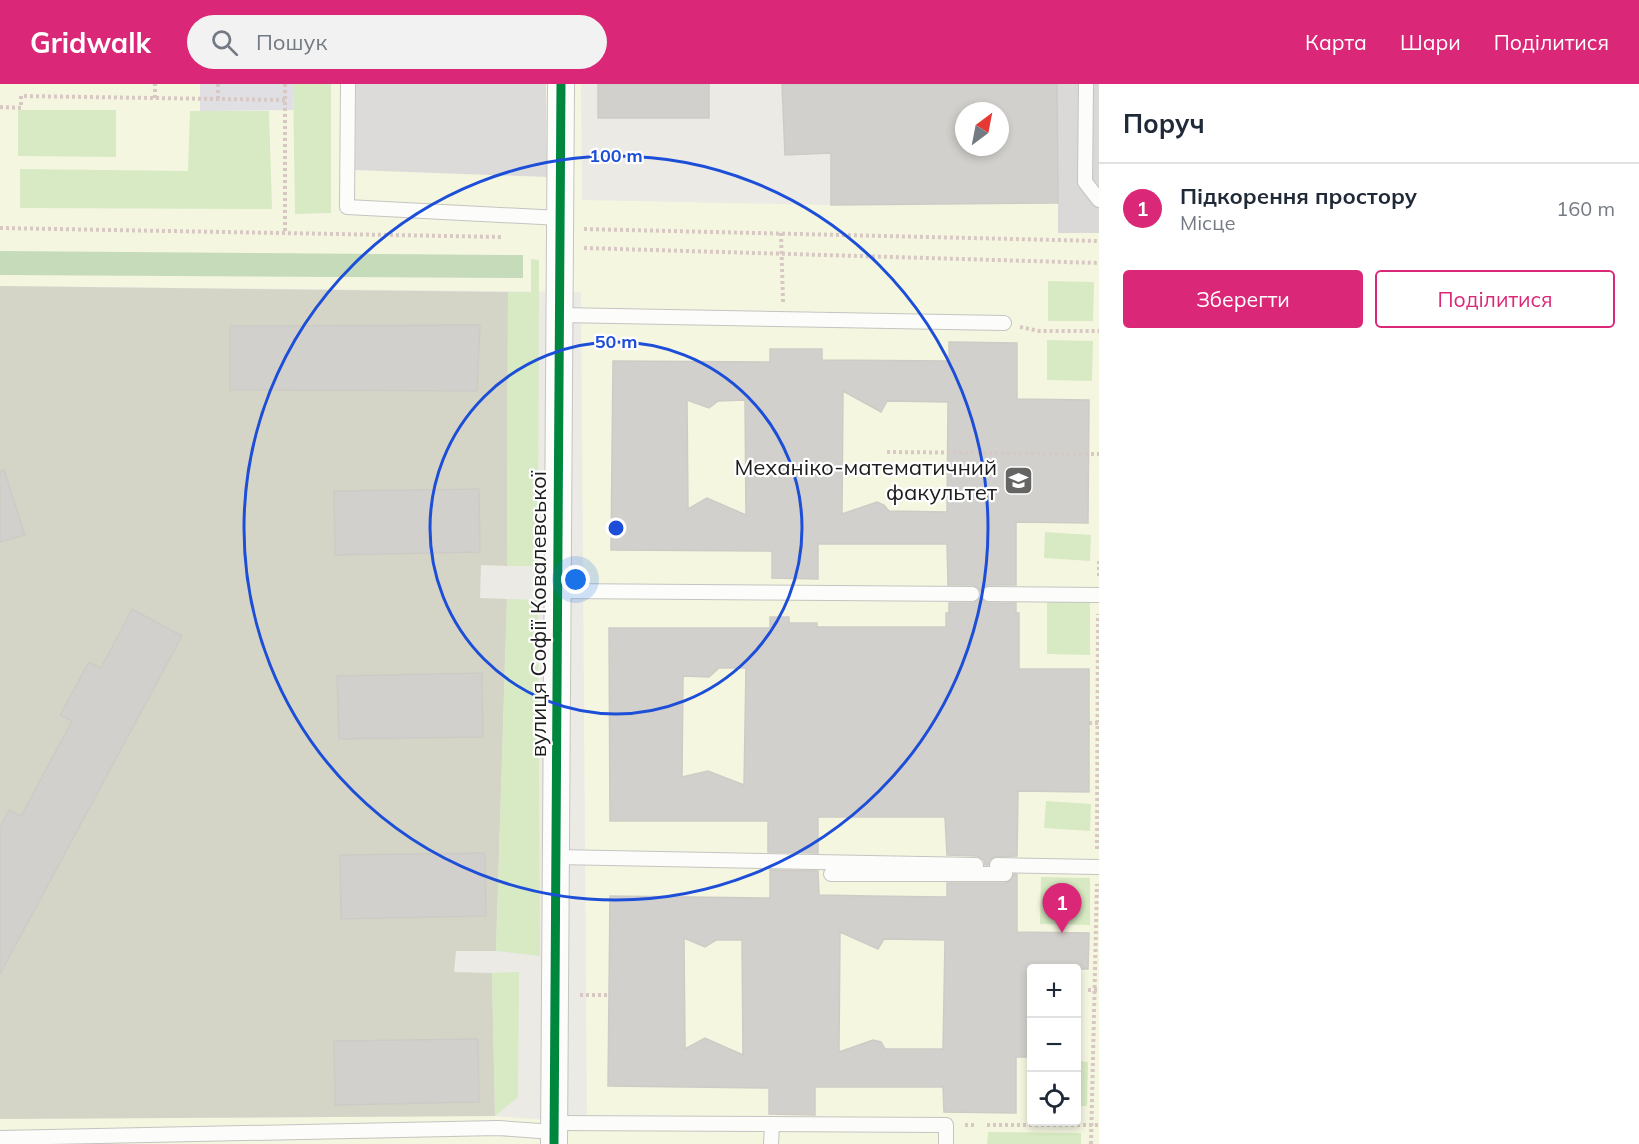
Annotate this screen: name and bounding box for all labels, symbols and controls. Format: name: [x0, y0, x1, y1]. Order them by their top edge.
search box: [187, 15, 607, 69]
text: Gridwalk: [30, 25, 151, 60]
icon: search: [208, 26, 241, 59]
text: Пошук: [256, 28, 327, 56]
text: Карта: [1305, 29, 1367, 55]
text: Шари: [1400, 29, 1461, 55]
text: Поділитися: [1494, 29, 1609, 55]
north arrow: [955, 102, 1009, 156]
text: Поруч: [1123, 107, 1205, 140]
text: 100 m: [589, 144, 643, 167]
text: Підкорення простору: [1180, 182, 1417, 210]
text: 1: [1137, 196, 1149, 221]
text: 160 m: [1556, 196, 1615, 221]
text: Місце: [1180, 210, 1236, 235]
button: Зберегти: [1123, 270, 1363, 328]
button: Поділитися: [1375, 270, 1615, 328]
text: 50 m: [595, 330, 637, 353]
place label: Механіко-математичний факультет: [734, 453, 997, 506]
school or university icon: Механіко-математичний факультет: [1002, 464, 1034, 496]
street label: вулиця Софії Ковалевської: [524, 470, 552, 757]
centre of rings: [606, 518, 626, 538]
your location: [561, 565, 590, 594]
pin: 1: [1042, 884, 1082, 933]
map controls: [1027, 964, 1081, 1126]
button: +: [1027, 964, 1081, 1018]
button: −: [1027, 1018, 1081, 1072]
button: locate: [1027, 1072, 1081, 1126]

